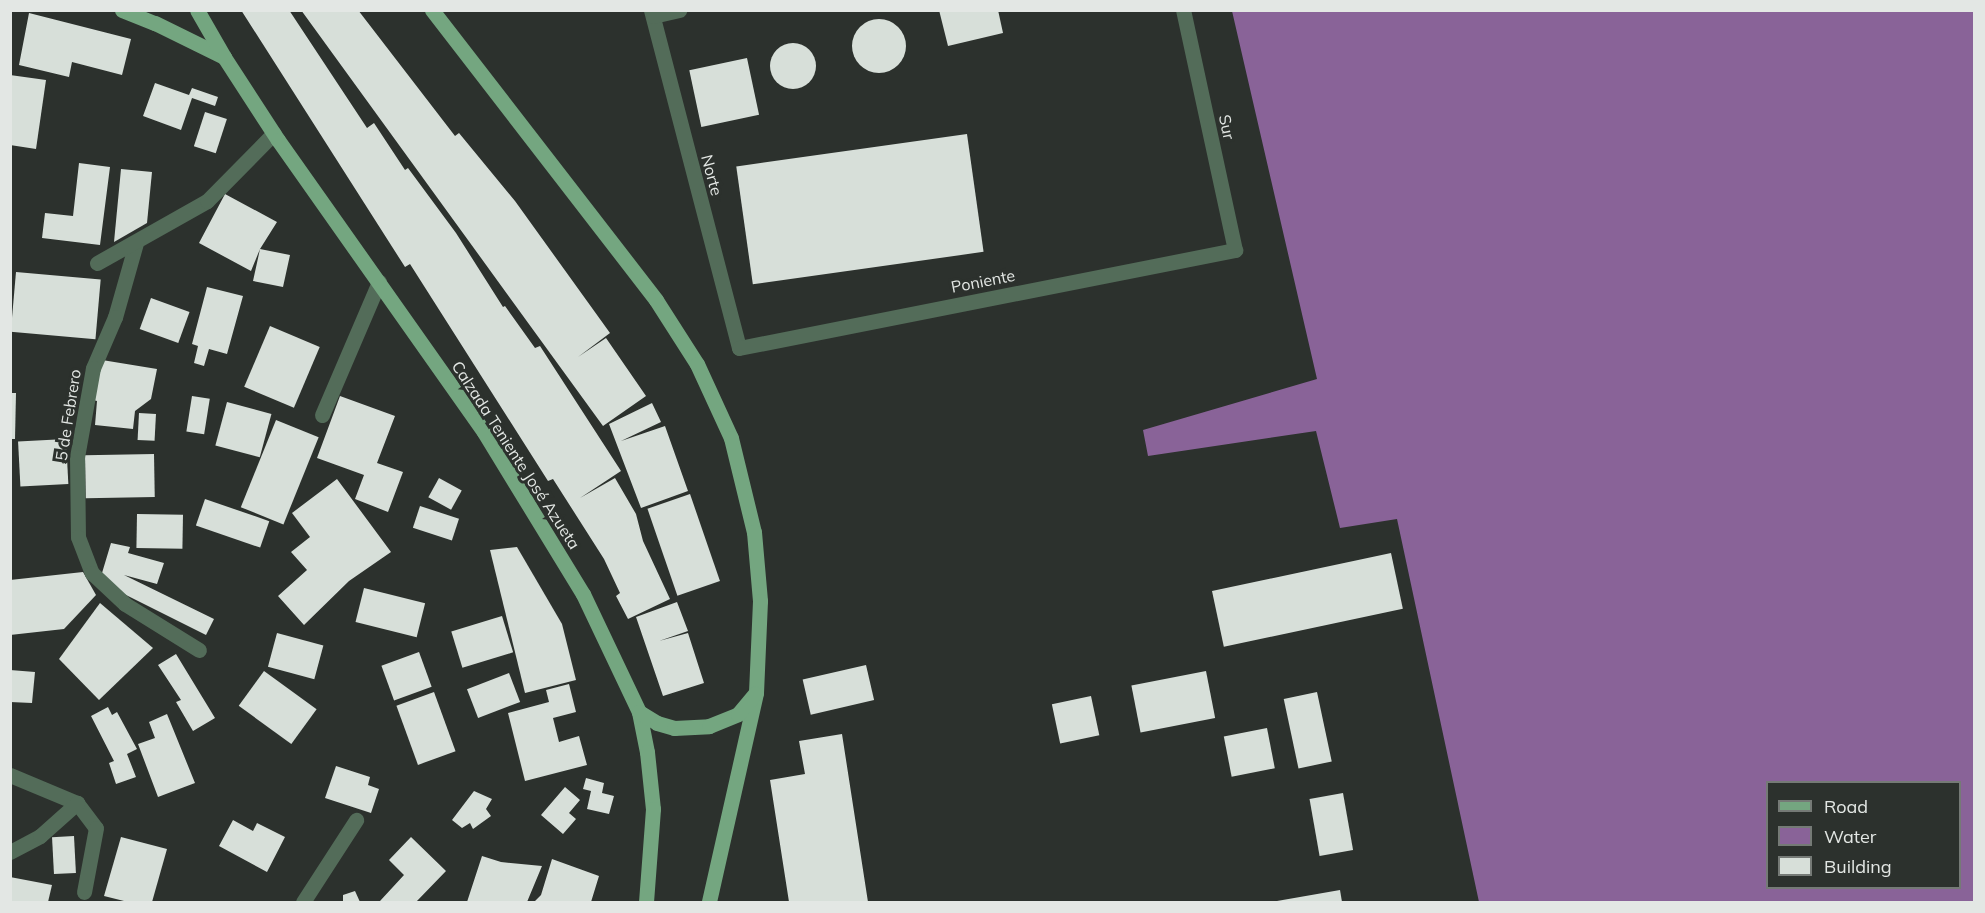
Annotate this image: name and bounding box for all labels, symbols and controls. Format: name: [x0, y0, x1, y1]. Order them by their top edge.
street label: Sur: [1215, 113, 1239, 141]
street label: Norte: [697, 152, 727, 198]
street label: Poniente: [949, 265, 1017, 297]
street label: Calzada Teniente José Azueta: [448, 357, 584, 553]
street label: 5 de Febrero: [51, 368, 85, 462]
legend: [1766, 781, 1961, 889]
text: Road: [1824, 795, 1868, 818]
text: Water: [1824, 825, 1876, 848]
text: Building: [1824, 855, 1892, 878]

